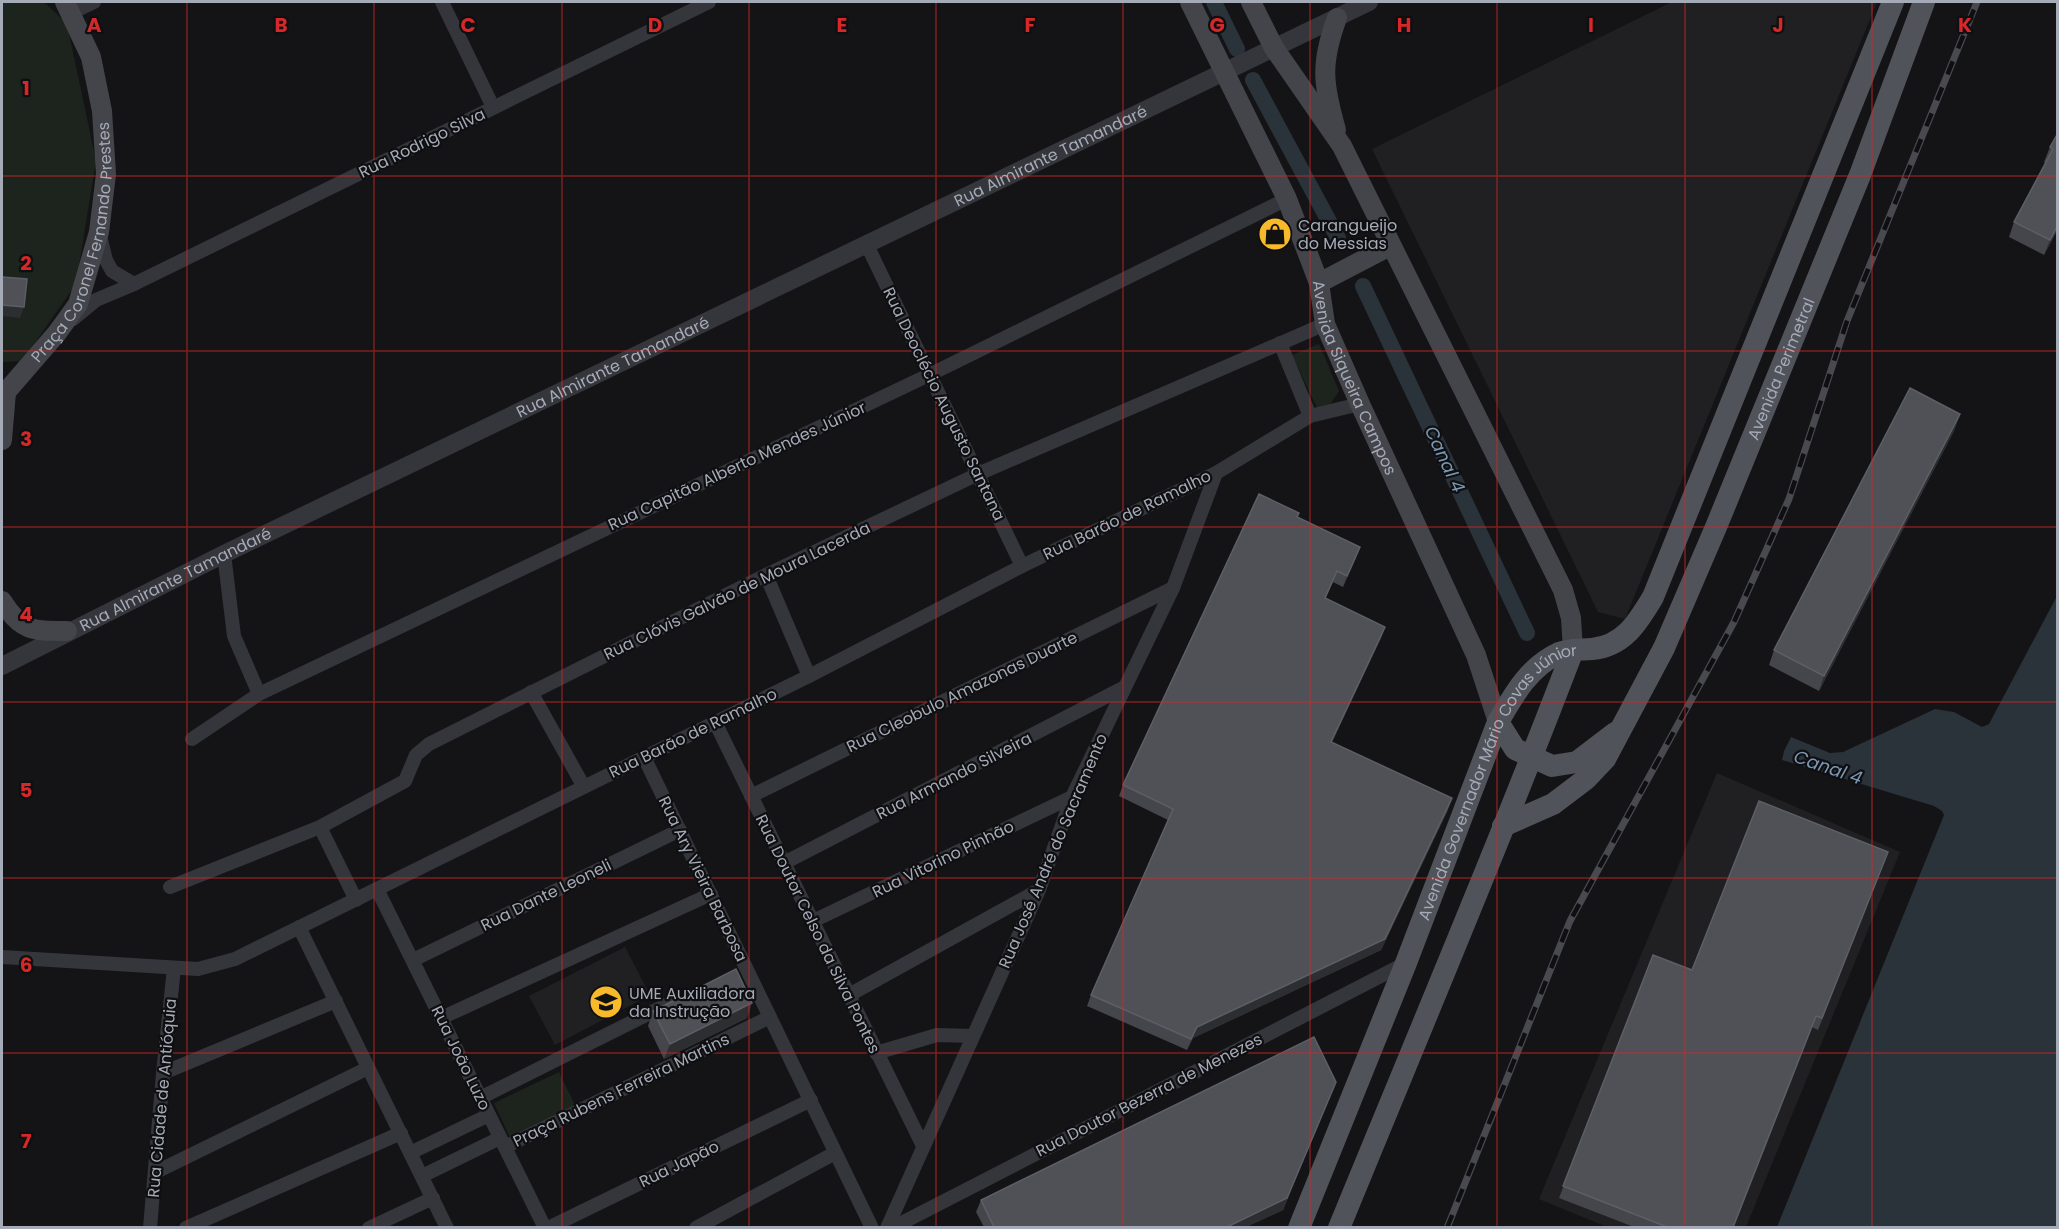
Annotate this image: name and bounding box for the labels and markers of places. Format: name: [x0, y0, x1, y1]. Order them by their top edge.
place label: Carangueijo do Messias: [1298, 214, 1397, 255]
shop icon: Carangueijo do Messias: [1257, 216, 1293, 252]
place label: UME Auxiliadora da Instrução: [629, 982, 755, 1023]
school or university icon: UME Auxiliadora da Instrução: [588, 984, 624, 1020]

